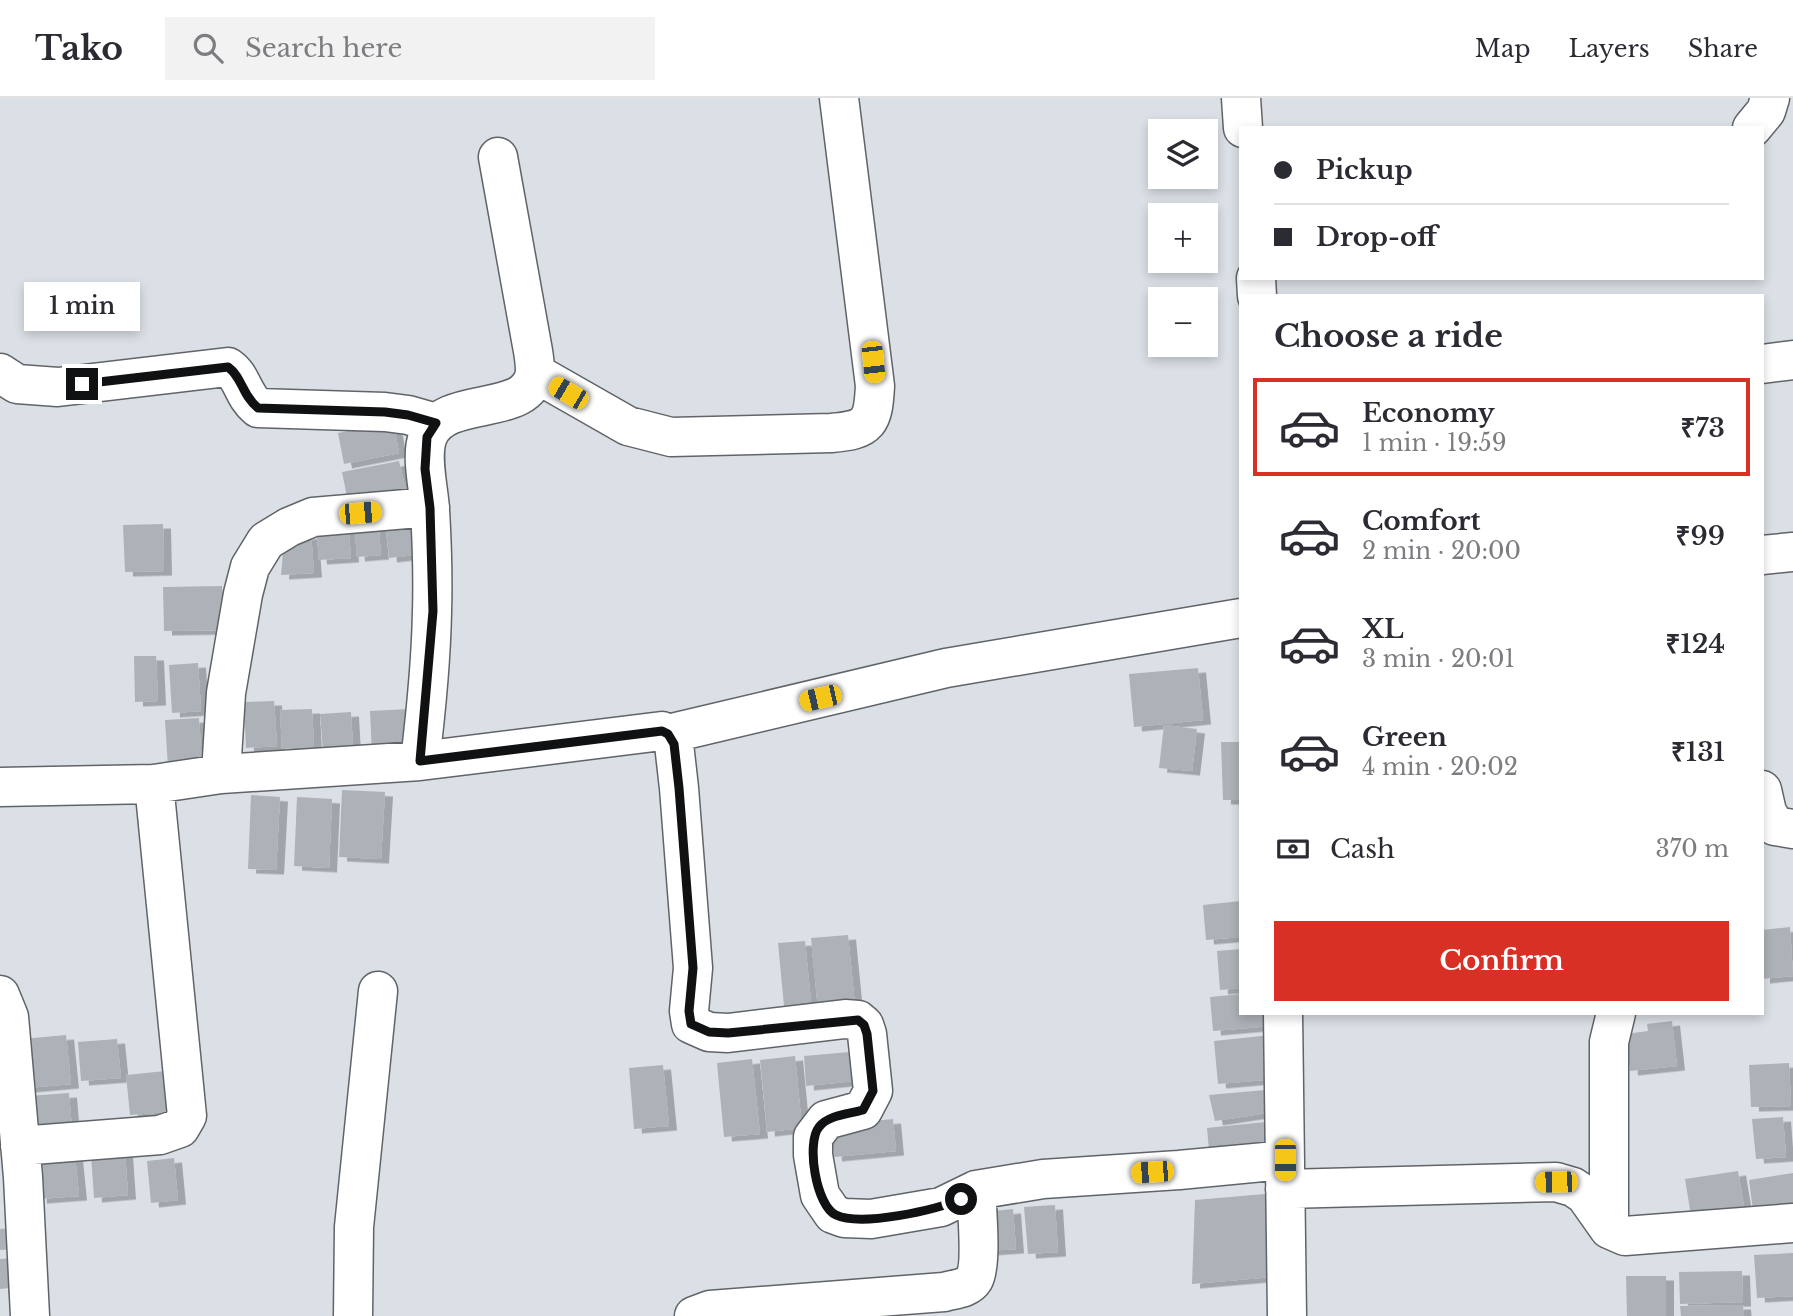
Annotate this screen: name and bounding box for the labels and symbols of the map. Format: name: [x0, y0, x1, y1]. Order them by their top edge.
callout: 1 min: [24, 282, 140, 331]
car: [861, 340, 886, 384]
route end: [66, 368, 98, 400]
car: [545, 373, 592, 413]
car: [339, 501, 382, 525]
car: [798, 683, 843, 713]
car: [1275, 1139, 1296, 1181]
car: [1131, 1160, 1174, 1184]
car: [1535, 1171, 1578, 1193]
route start: [945, 1183, 977, 1215]

